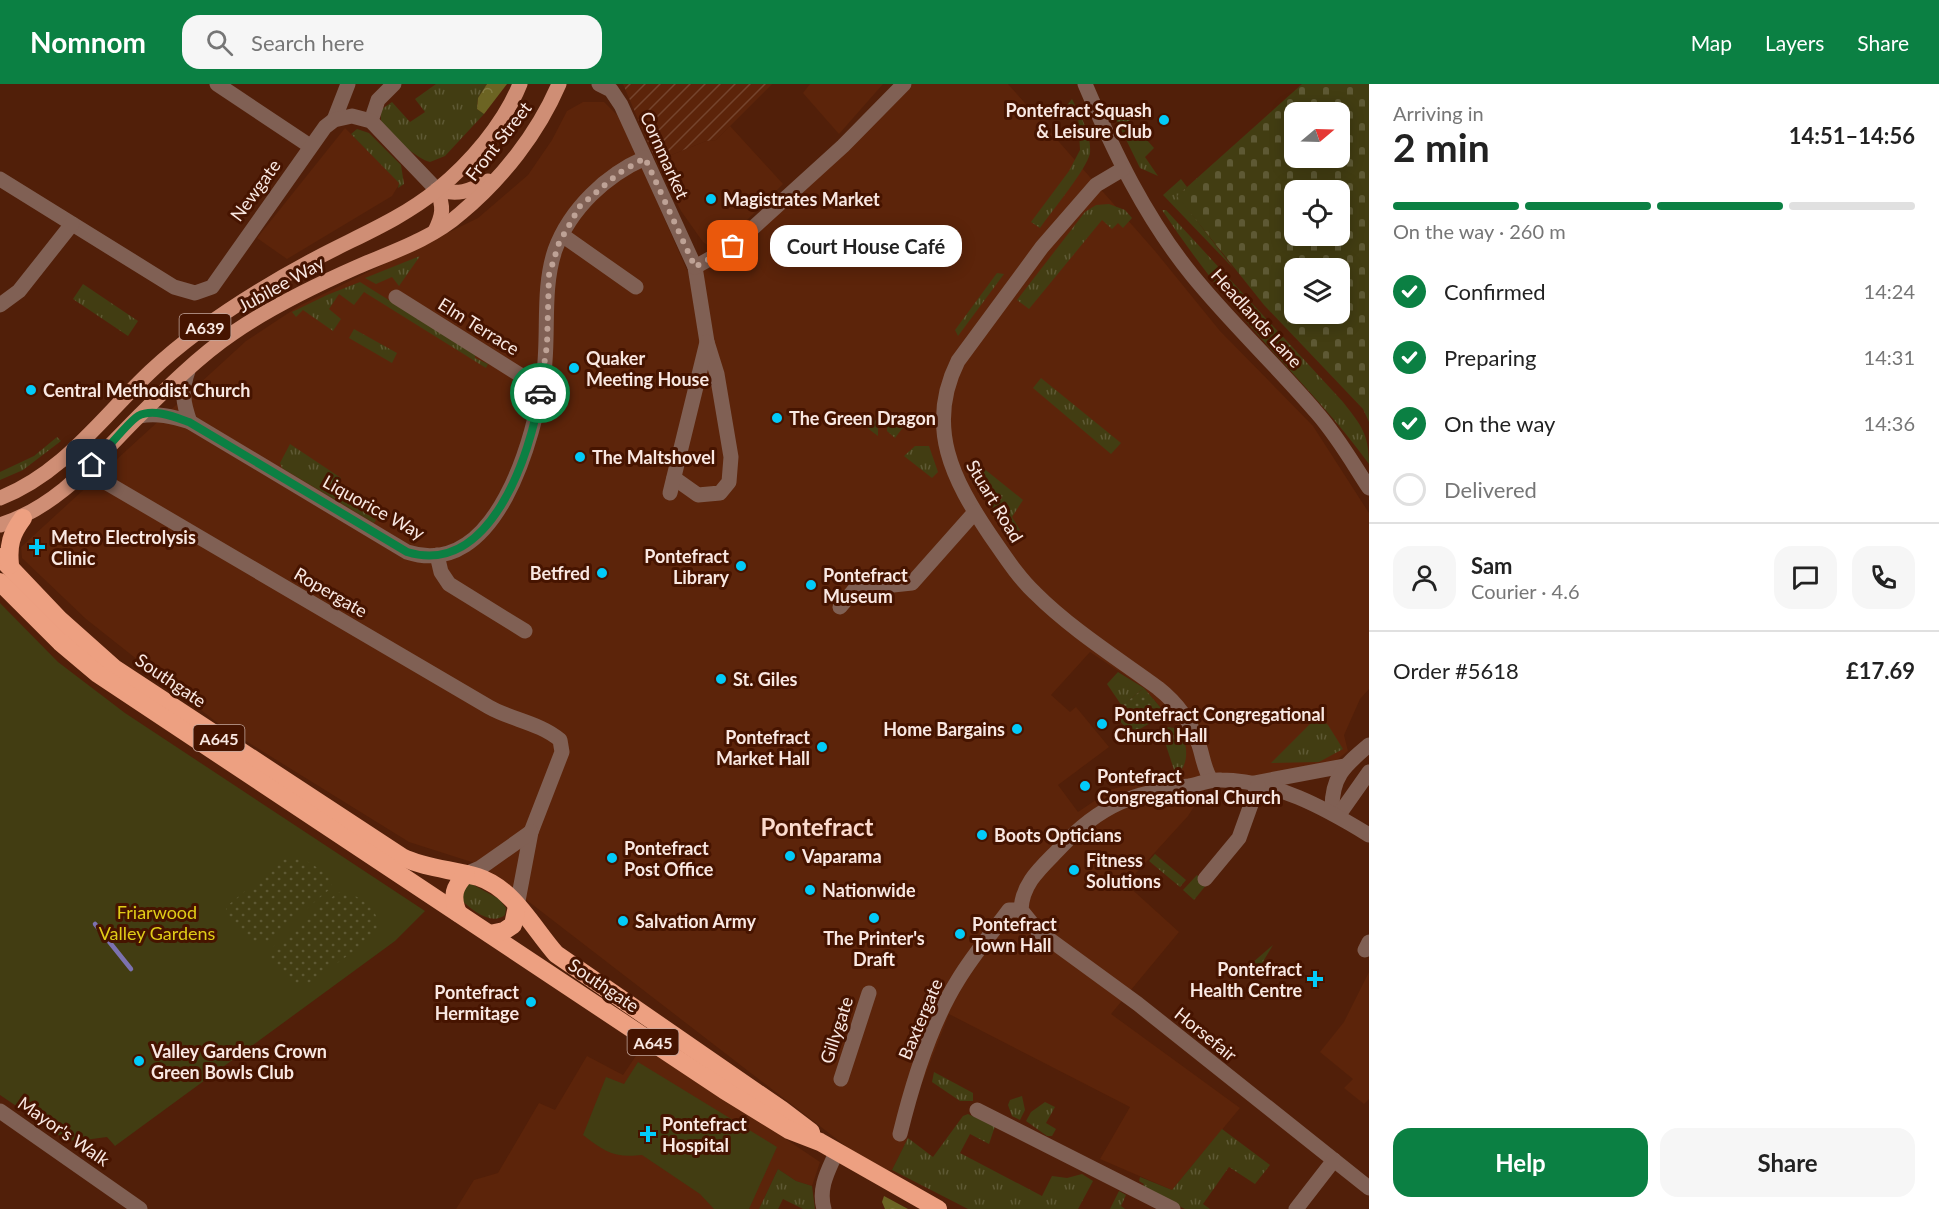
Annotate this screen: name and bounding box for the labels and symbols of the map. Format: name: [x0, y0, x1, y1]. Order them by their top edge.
street label: Front Street: [460, 97, 536, 185]
place label: Pontefract Squash & Leisure Club: [1005, 99, 1152, 142]
north arrow: [1284, 102, 1350, 168]
street label: Cornmarket: [636, 108, 694, 203]
marker: Pontefract Squash & Leisure Club: [1157, 113, 1171, 127]
street label: Newgate: [225, 155, 285, 225]
place label: Magistrates Market: [723, 188, 880, 210]
marker: Magistrates Market: [704, 192, 718, 206]
pin: [707, 220, 758, 271]
callout: Court House Café: [769, 225, 961, 267]
street label: Jubilee Way: [234, 251, 329, 317]
street label: Headlands Lane: [1207, 264, 1307, 372]
street label: Elm Terrace: [434, 293, 524, 359]
road number: A639: [180, 314, 230, 340]
place label: Quaker Meeting House: [586, 347, 709, 390]
marker: Quaker Meeting House: [567, 361, 581, 375]
courier: [510, 363, 570, 423]
place label: Central Methodist Church: [43, 379, 250, 401]
marker: Central Methodist Church: [24, 383, 38, 397]
place label: The Green Dragon: [789, 407, 936, 429]
marker: The Green Dragon: [770, 411, 784, 425]
pin: [66, 439, 117, 490]
place label: The Maltshovel: [592, 446, 715, 468]
marker: The Maltshovel: [573, 450, 587, 464]
street label: Stuart Road: [962, 456, 1028, 546]
street label: Liquorice Way: [319, 470, 429, 544]
place label: Metro Electrolysis Clinic: [51, 526, 196, 569]
marker: Metro Electrolysis Clinic: [28, 538, 46, 556]
place label: Pontefract Library: [644, 545, 729, 588]
marker: Pontefract Library: [734, 559, 748, 573]
street label: Ropergate: [290, 562, 372, 622]
place label: Betfred: [530, 562, 590, 584]
place label: Pontefract Museum: [823, 564, 908, 607]
marker: Betfred: [595, 566, 609, 580]
marker: Pontefract Museum: [804, 578, 818, 592]
street label: Southgate: [131, 648, 211, 712]
place label: St. Giles: [733, 668, 798, 690]
marker: St. Giles: [714, 672, 728, 686]
place label: Pontefract Congregational Church Hall: [1114, 703, 1325, 746]
marker: Pontefract Congregational Church Hall: [1095, 717, 1109, 731]
place label: Home Bargains: [883, 718, 1005, 740]
marker: Home Bargains: [1010, 722, 1024, 736]
road number: A645: [194, 725, 244, 751]
place label: Pontefract Market Hall: [716, 726, 810, 769]
marker: Pontefract Market Hall: [815, 740, 829, 754]
place label: Pontefract Congregational Church: [1097, 765, 1281, 808]
marker: Pontefract Congregational Church: [1078, 779, 1092, 793]
district label: Pontefract: [761, 812, 874, 841]
place label: Boots Opticians: [994, 824, 1122, 846]
marker: Boots Opticians: [975, 828, 989, 842]
place label: Pontefract Post Office: [624, 837, 714, 880]
place label: Vaparama: [801, 845, 882, 867]
marker: Vaparama: [783, 849, 797, 863]
place label: Fitness Solutions: [1086, 849, 1161, 892]
marker: Pontefract Post Office: [605, 851, 619, 865]
marker: Fitness Solutions: [1067, 863, 1081, 877]
place label: Nationwide: [822, 879, 916, 901]
marker: Nationwide: [803, 883, 817, 897]
park label: Friarwood Valley Gardens: [99, 901, 216, 944]
place label: Salvation Army: [635, 910, 757, 932]
marker: The Printer's Draft: [867, 911, 881, 925]
place label: Pontefract Town Hall: [972, 913, 1057, 956]
marker: Salvation Army: [616, 914, 630, 928]
place label: The Printer's Draft: [823, 927, 925, 970]
marker: Pontefract Town Hall: [953, 927, 967, 941]
street label: Southgate: [564, 953, 644, 1017]
place label: Pontefract Health Centre: [1190, 958, 1302, 1001]
marker: Pontefract Health Centre: [1306, 970, 1324, 988]
street label: Baxtergate: [893, 975, 947, 1063]
place label: Pontefract Hermitage: [434, 981, 519, 1024]
street label: Gillygate: [815, 994, 857, 1066]
marker: Pontefract Hermitage: [524, 995, 538, 1009]
street label: Horsefair: [1171, 1002, 1242, 1066]
road number: A645: [628, 1029, 678, 1055]
place label: Valley Gardens Crown Green Bowls Club: [150, 1040, 327, 1083]
marker: Valley Gardens Crown Green Bowls Club: [132, 1054, 146, 1068]
street label: Mayor's Walk: [14, 1091, 115, 1171]
place label: Pontefract Hospital: [662, 1113, 747, 1156]
marker: Pontefract Hospital: [639, 1125, 657, 1143]

